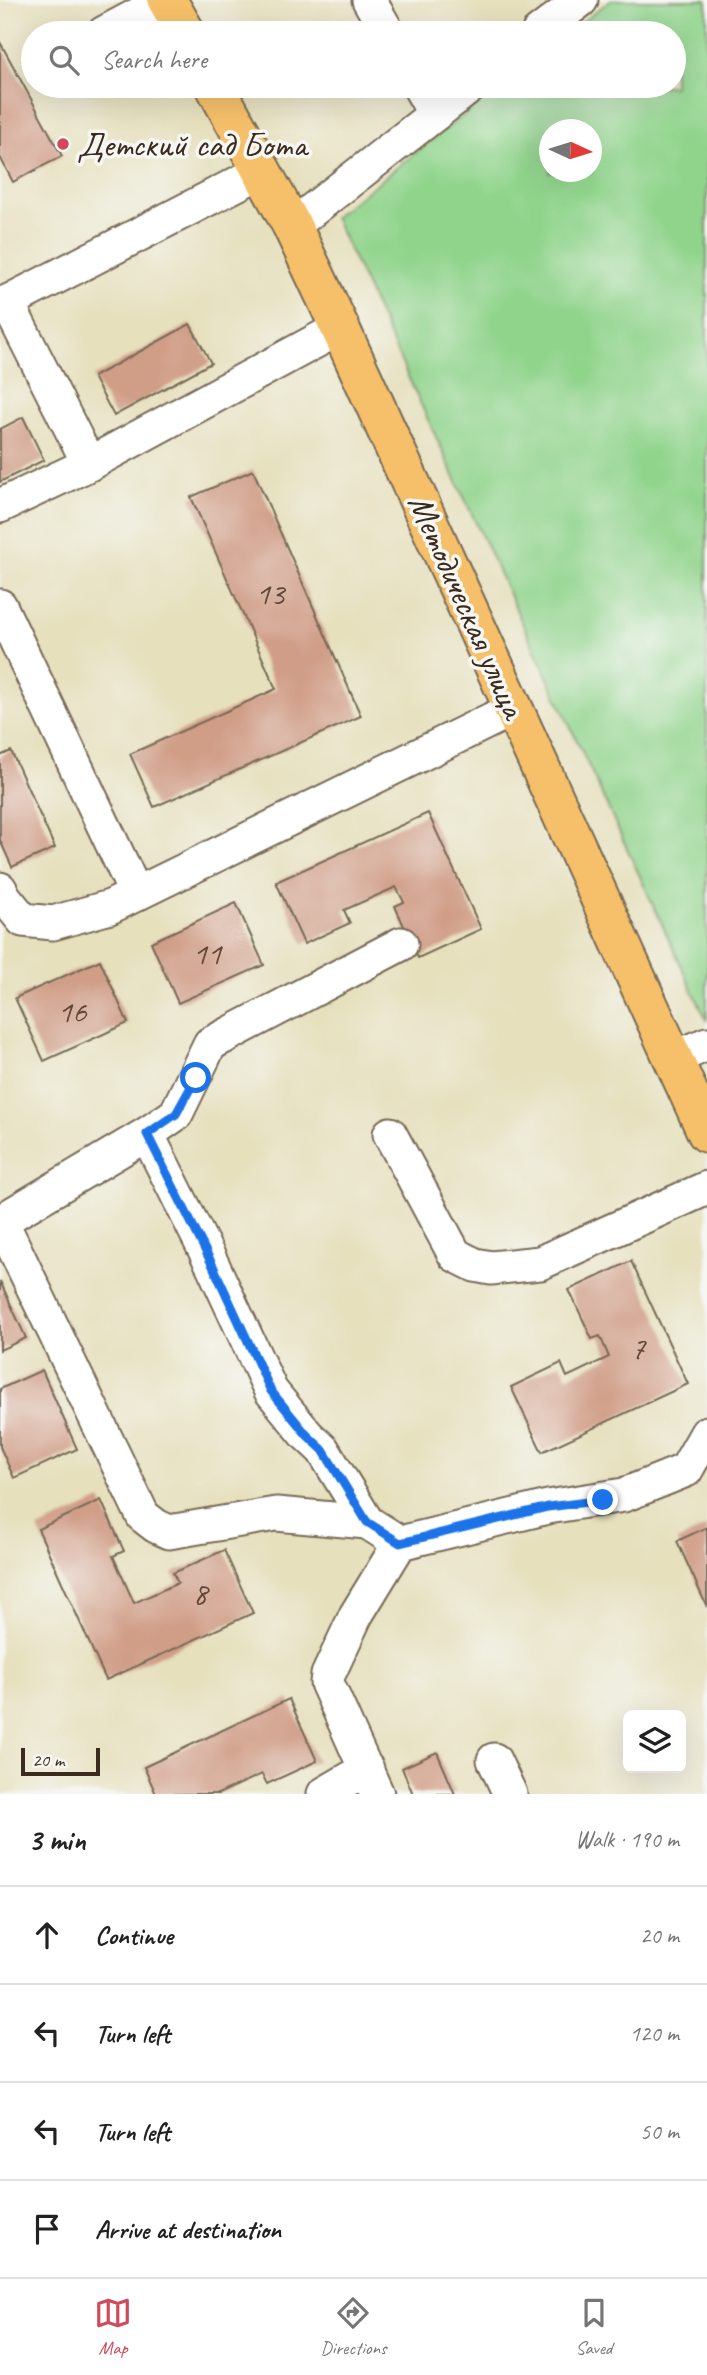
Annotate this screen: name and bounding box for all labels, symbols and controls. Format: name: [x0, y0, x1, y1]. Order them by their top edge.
search box: [21, 21, 686, 98]
icon: search: [45, 41, 83, 79]
text: Search here: [101, 43, 207, 76]
north arrow: [539, 119, 602, 182]
place label: Детский сад Бота: [77, 122, 309, 167]
marker: Детский сад Бота: [55, 136, 71, 152]
street label: Методическая улица: [398, 487, 537, 727]
house number: 13: [256, 573, 287, 614]
house number: 11: [193, 933, 223, 974]
house number: 16: [58, 991, 88, 1032]
route start: [180, 1062, 211, 1093]
house number: 7: [631, 1328, 647, 1369]
route end: [587, 1484, 618, 1515]
house number: 8: [193, 1573, 210, 1614]
map controls: [623, 1710, 686, 1773]
button: layers: [623, 1710, 686, 1773]
scale bar: [21, 1745, 100, 1777]
text: 20 m: [32, 1748, 64, 1772]
text: 3 min: [28, 1821, 85, 1859]
text: Walk · 190 m: [575, 1825, 679, 1854]
icon: ahead: [28, 1916, 66, 1954]
text: Continue: [95, 1919, 173, 1952]
text: 20 m: [640, 1921, 679, 1950]
icon: left: [28, 2014, 66, 2052]
text: Turn left: [95, 2017, 170, 2050]
text: 120 m: [630, 2019, 679, 2048]
icon: left: [28, 2112, 66, 2150]
text: Turn left: [95, 2115, 170, 2148]
text: 50 m: [640, 2117, 679, 2146]
icon: arrive: [28, 2210, 66, 2248]
text: Arrive at destination: [95, 2213, 281, 2246]
tab: Map: [94, 2294, 132, 2360]
tab: Directions: [320, 2294, 387, 2360]
tab: Saved: [575, 2294, 613, 2360]

